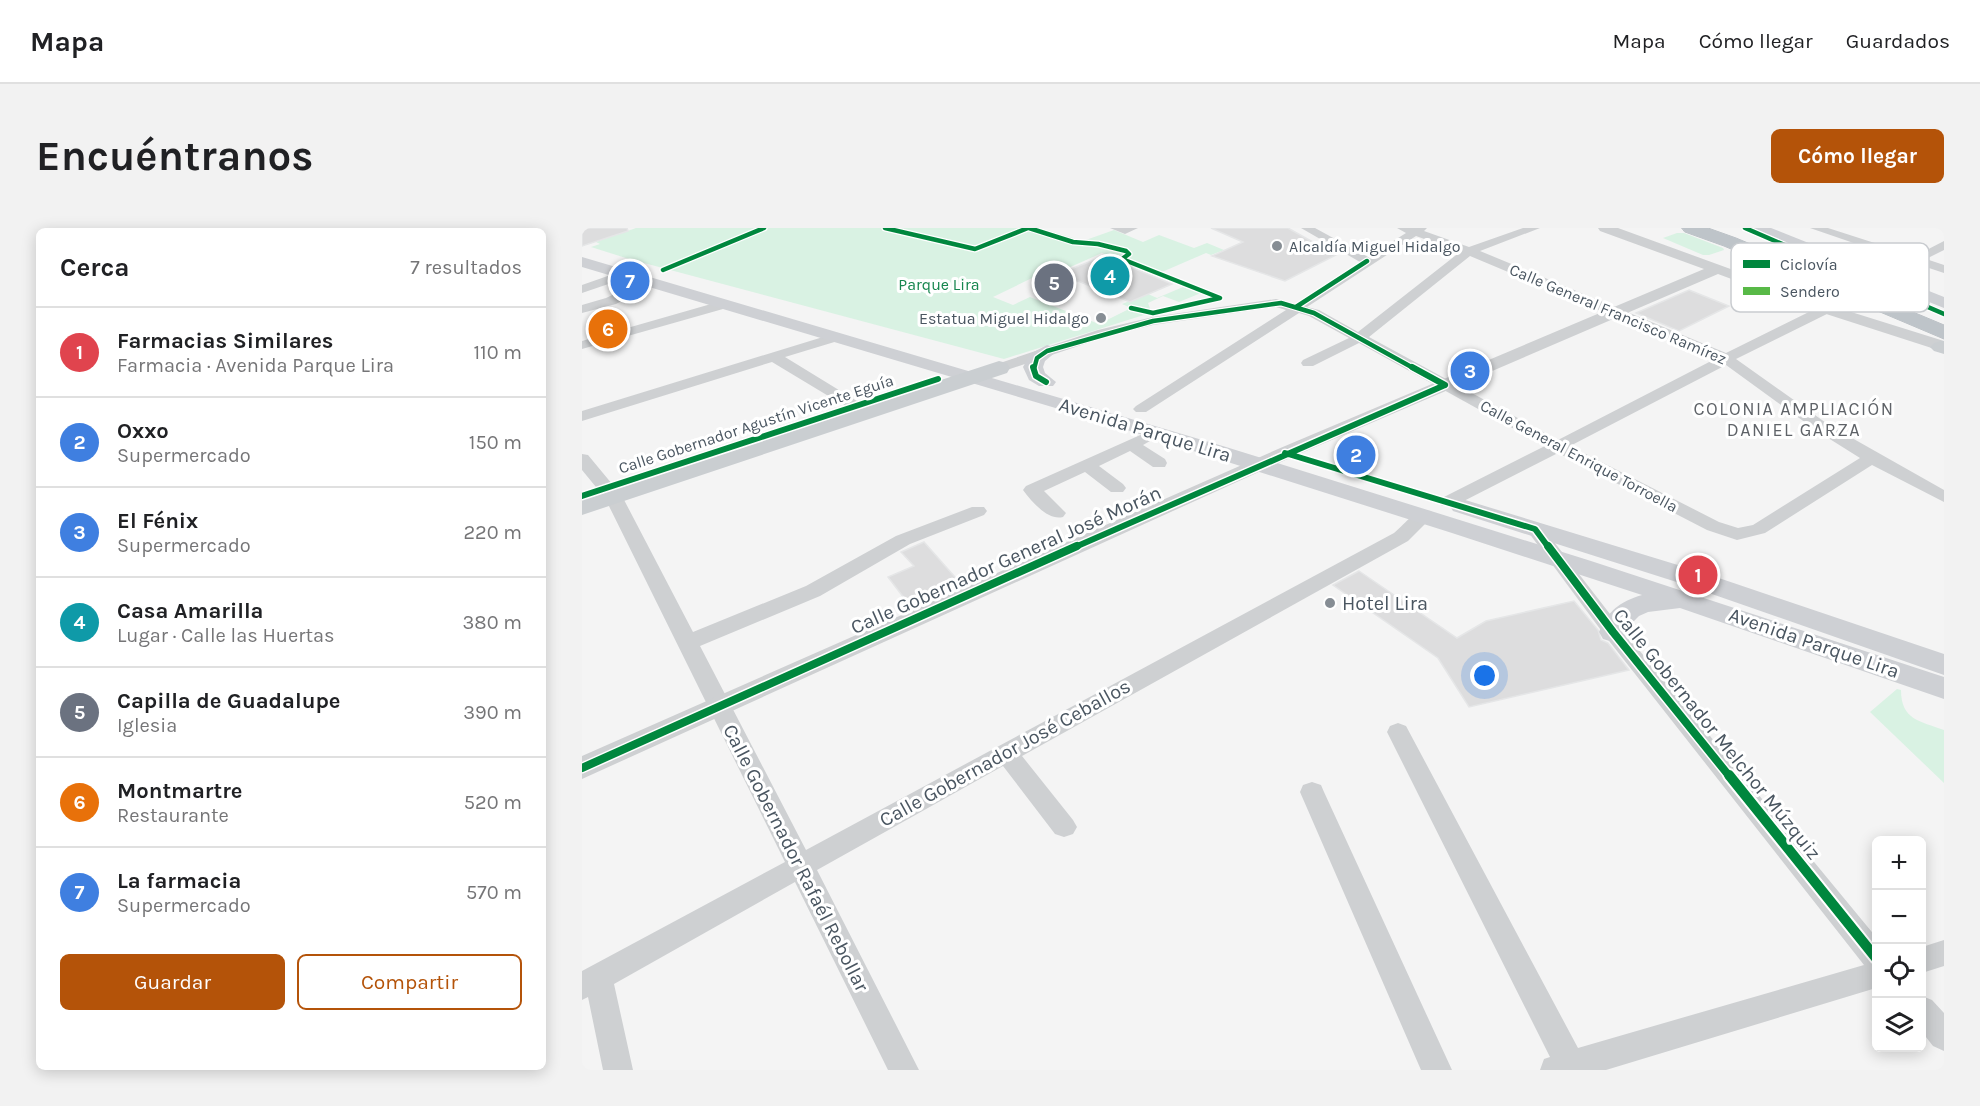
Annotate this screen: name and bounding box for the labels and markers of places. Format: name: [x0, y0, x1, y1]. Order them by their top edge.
place label: Alcaldía Miguel Hidalgo: [1289, 237, 1461, 256]
marker: Alcaldía Miguel Hidalgo: [1270, 239, 1284, 253]
pin: 4: [1090, 254, 1130, 298]
pin: 7: [610, 259, 650, 304]
pin: 5: [1034, 260, 1074, 306]
pin: 6: [588, 306, 628, 352]
place label: Estatua Miguel Hidalgo: [919, 309, 1089, 328]
marker: Estatua Miguel Hidalgo: [1094, 311, 1108, 325]
pin: 3: [1450, 348, 1490, 394]
pin: 2: [1336, 432, 1376, 478]
pin: 1: [1678, 552, 1718, 598]
place label: Hotel Lira: [1342, 592, 1428, 615]
marker: Hotel Lira: [1323, 596, 1337, 610]

